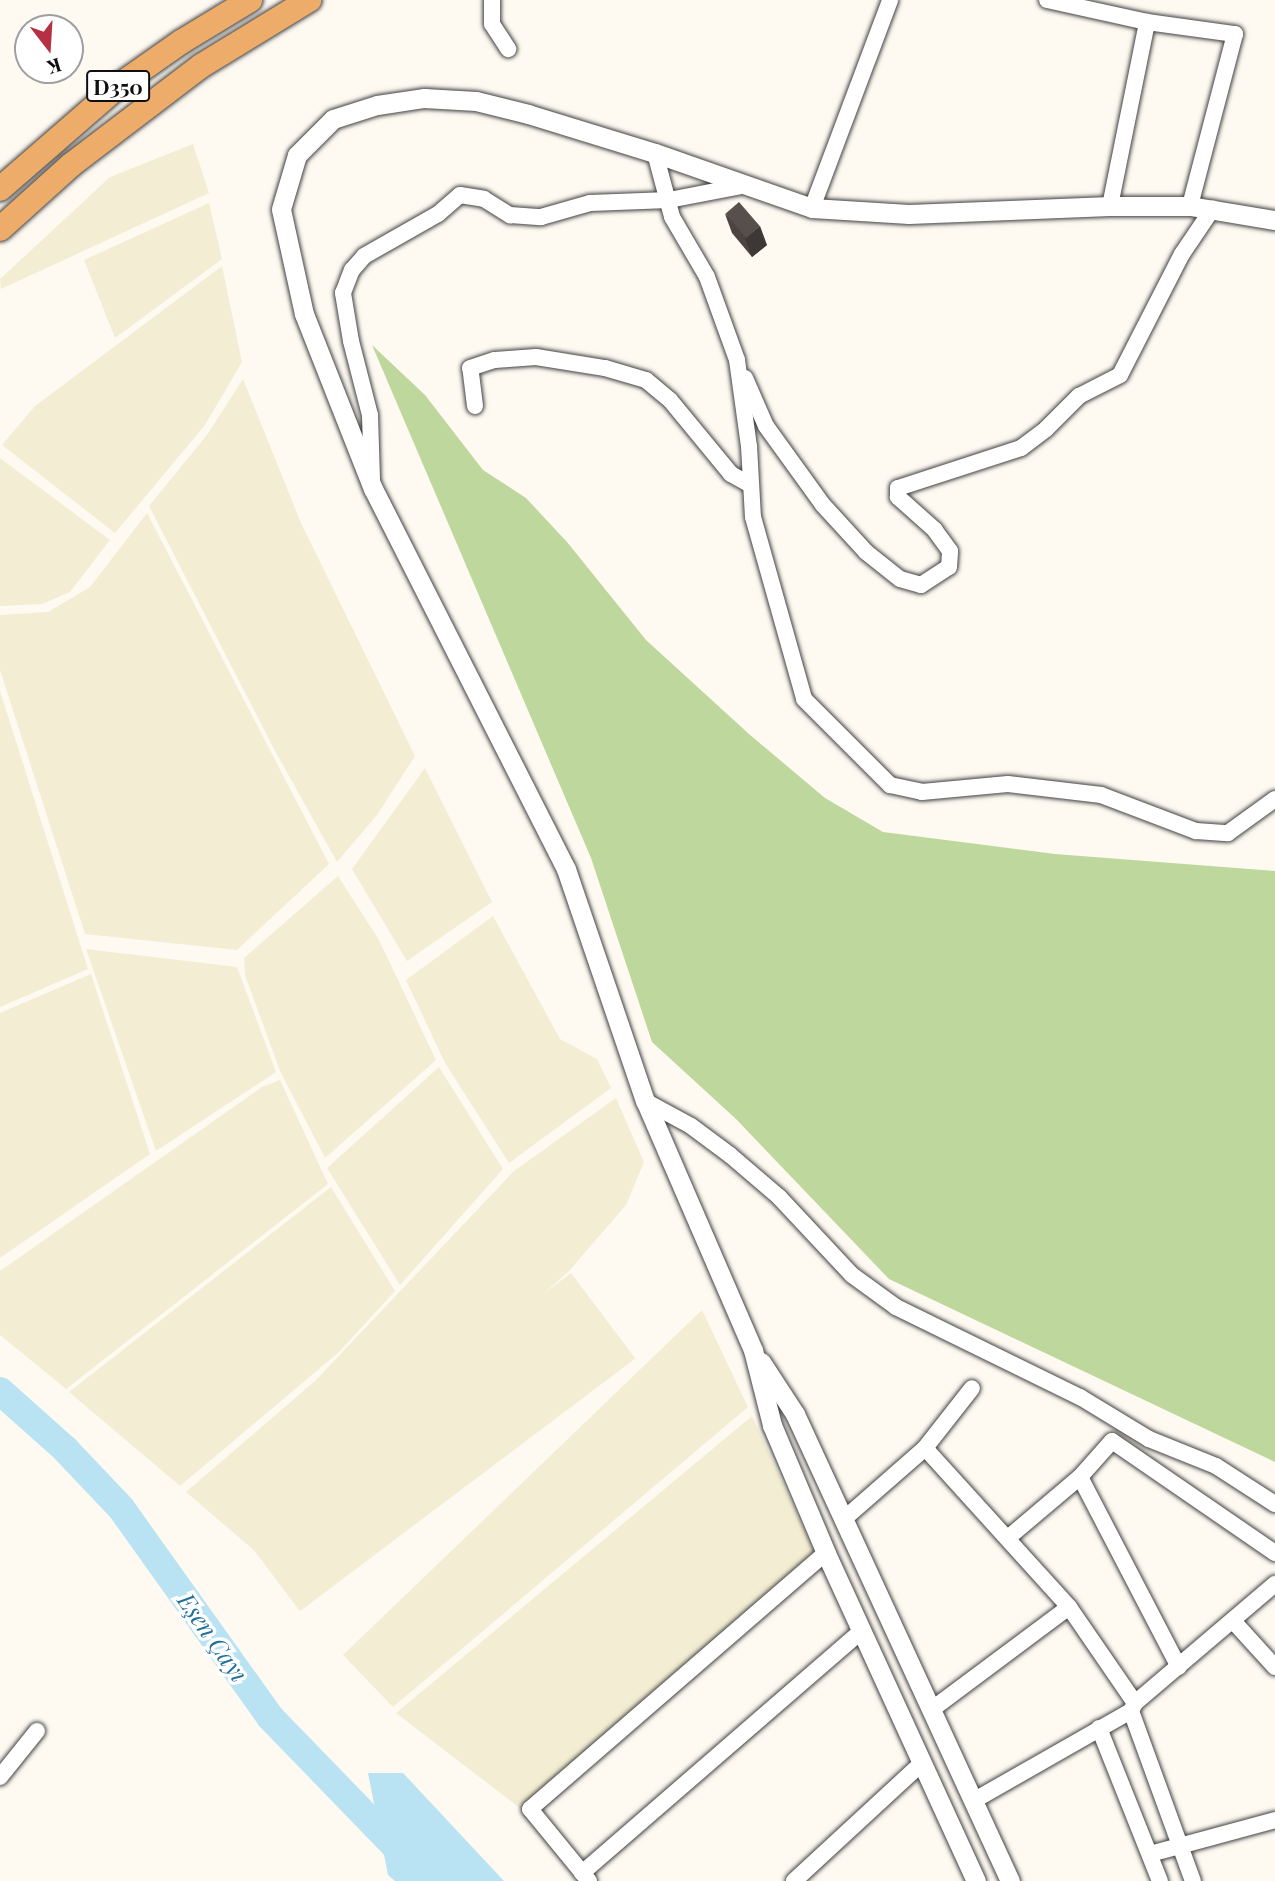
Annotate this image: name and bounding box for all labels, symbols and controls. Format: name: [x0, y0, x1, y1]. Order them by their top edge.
north arrow: [14, 14, 84, 84]
text: K: [44, 53, 65, 82]
road number: D350: [85, 68, 151, 104]
water label: Eşen Çayı: [172, 1587, 254, 1687]

